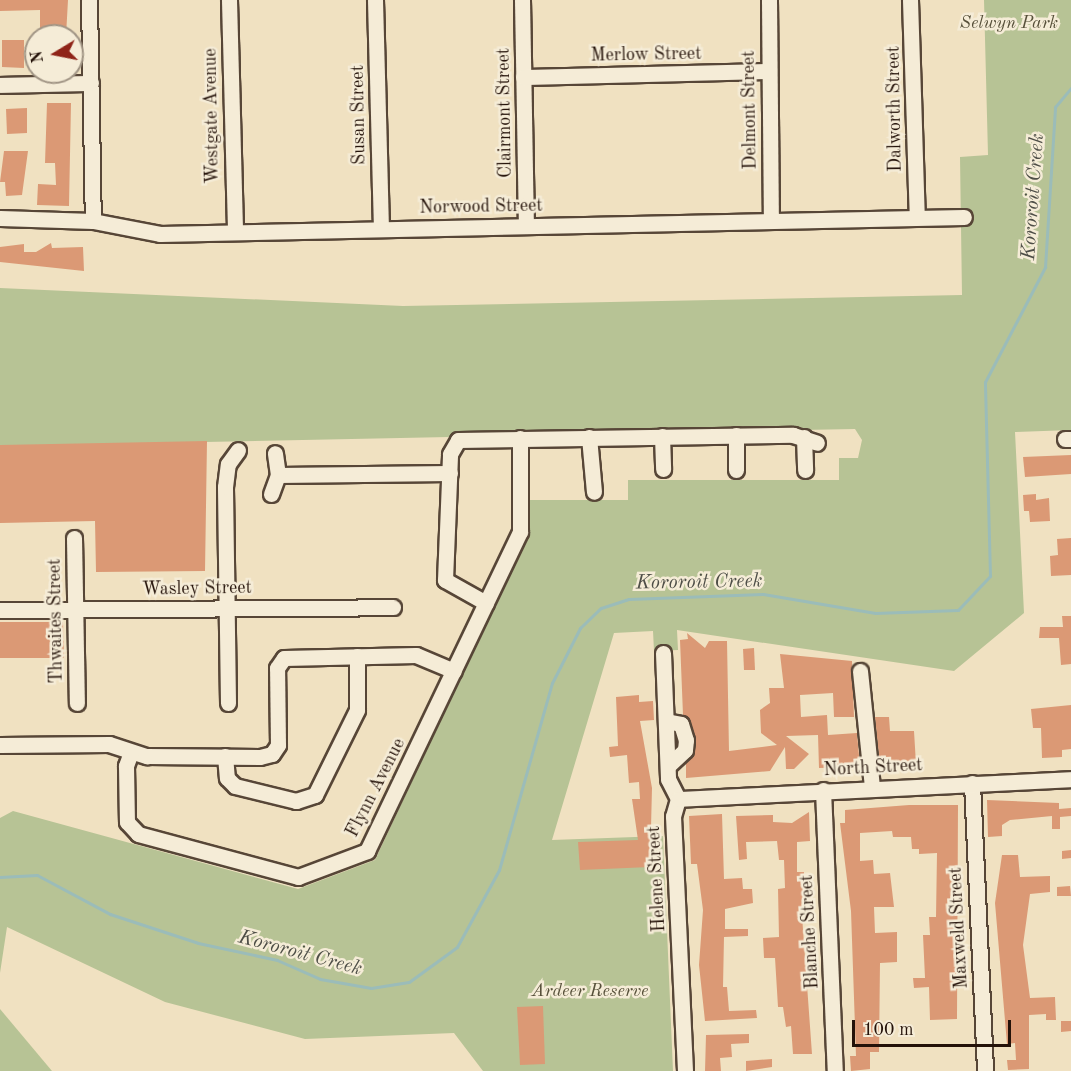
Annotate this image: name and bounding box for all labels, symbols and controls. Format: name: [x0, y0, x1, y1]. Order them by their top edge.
park label: Selwyn Park: [960, 12, 1058, 34]
north arrow: [24, 24, 84, 84]
street label: Merlow Street: [590, 43, 702, 67]
street label: Dalworth Street: [883, 46, 907, 172]
street label: Westgate Avenue: [200, 48, 224, 184]
street label: Clairmont Street: [493, 48, 517, 178]
text: N: [29, 49, 47, 64]
street label: Delmont Street: [738, 50, 762, 170]
street label: Susan Street: [347, 65, 371, 165]
water label: Kororoit Creek: [1018, 133, 1050, 261]
street label: Norwood Street: [419, 195, 543, 219]
street label: Thwaites Street: [44, 558, 68, 684]
water label: Kororoit Creek: [635, 570, 763, 596]
street label: Wasley Street: [142, 577, 252, 601]
street label: Flynn Avenue: [342, 735, 410, 841]
street label: North Street: [823, 755, 923, 781]
street label: Helene Street: [643, 825, 671, 933]
street label: Maxweld Street: [945, 867, 973, 989]
street label: Blanche Street: [796, 874, 824, 990]
water label: Kororoit Creek: [236, 926, 364, 982]
park label: Ardeer Reserve: [532, 980, 648, 1002]
scale bar: [855, 1008, 1014, 1046]
text: 100 m: [863, 1021, 914, 1039]

